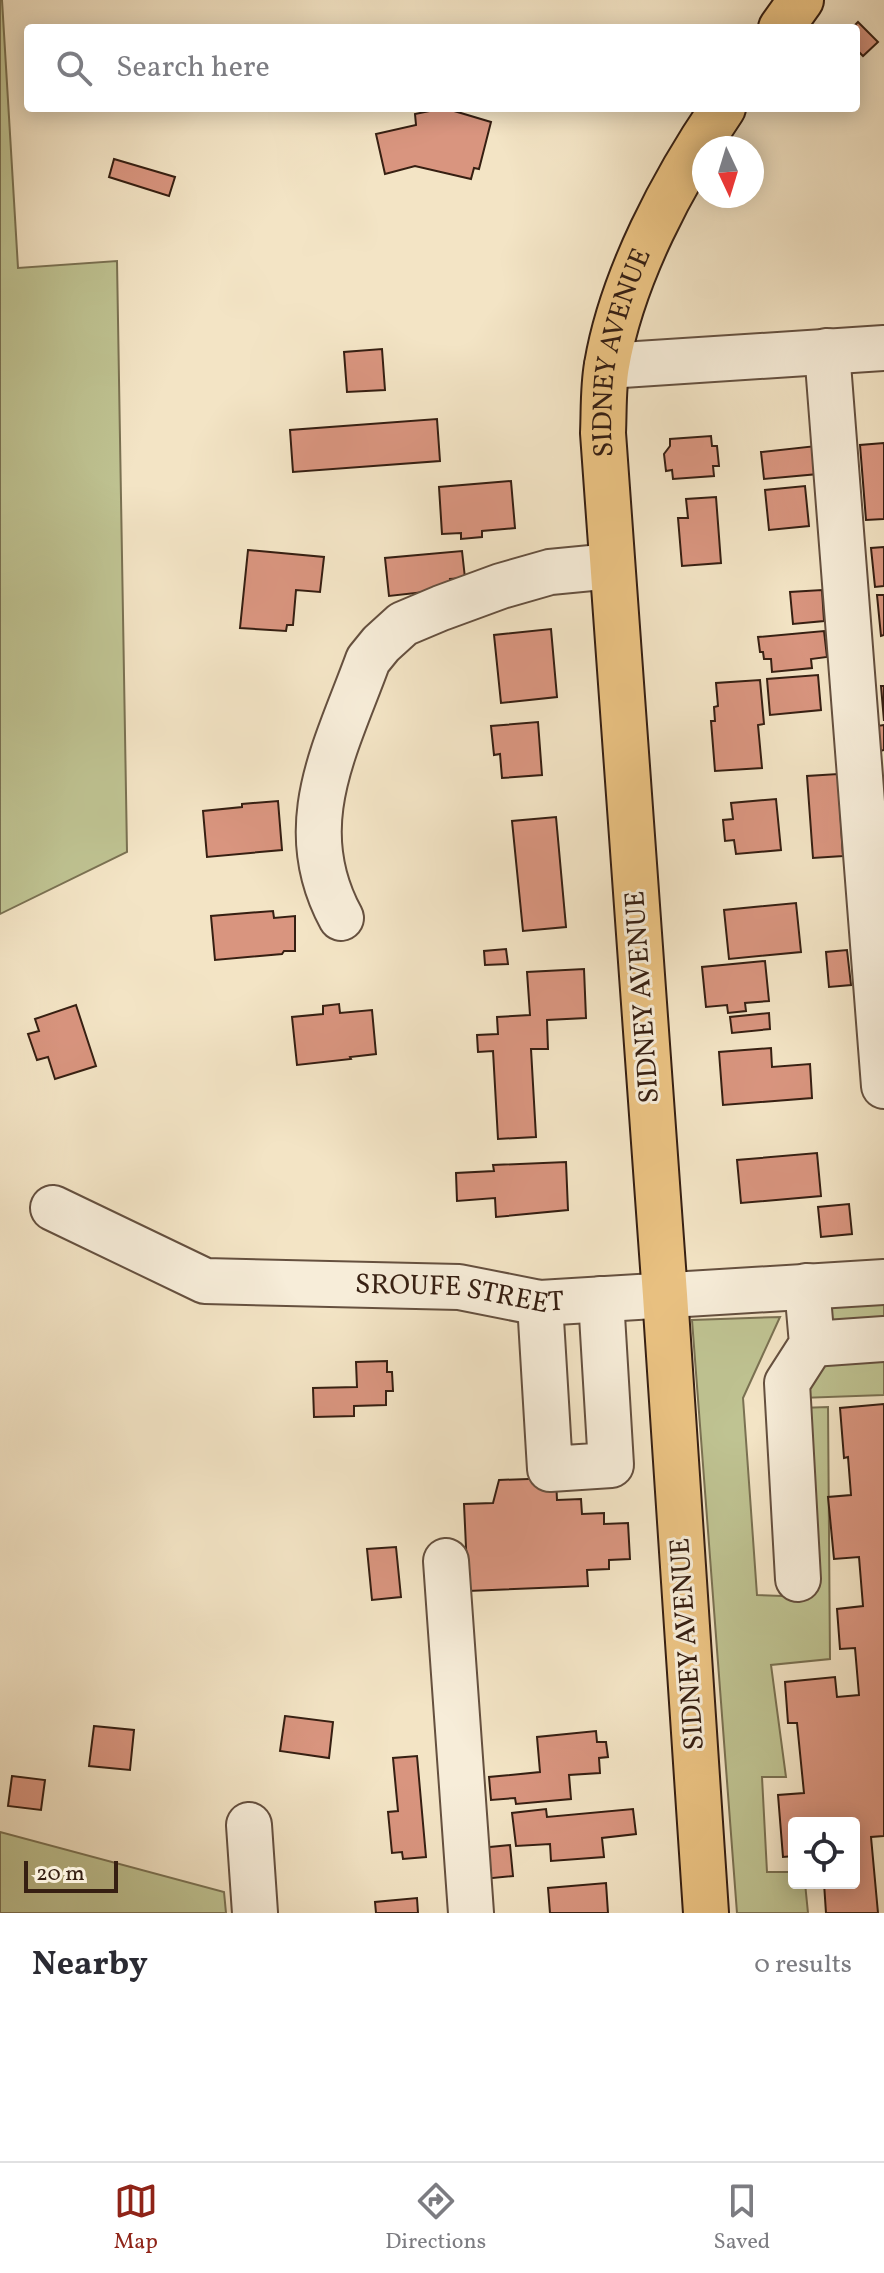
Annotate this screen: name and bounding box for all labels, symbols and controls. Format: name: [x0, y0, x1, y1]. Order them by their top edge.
search box: [24, 24, 860, 112]
icon: search: [52, 46, 96, 90]
text: Search here: [116, 47, 270, 89]
north arrow: [692, 136, 764, 208]
street label: SIDNEY AVENUE: [583, 242, 661, 459]
street label: SIDNEY AVENUE: [616, 889, 670, 1105]
street label: SROUFE STREET: [354, 1265, 565, 1324]
street label: SIDNEY AVENUE: [661, 1536, 715, 1752]
map controls: [788, 1817, 860, 1889]
button: locate: [788, 1817, 860, 1889]
scale bar: [24, 1857, 118, 1893]
text: 20 m: [36, 1859, 85, 1890]
text: Nearby: [32, 1942, 148, 1989]
text: 0 results: [754, 1947, 852, 1983]
tab: Map: [114, 2179, 158, 2258]
tab: Directions: [385, 2179, 486, 2258]
tab: Saved: [714, 2179, 770, 2258]

